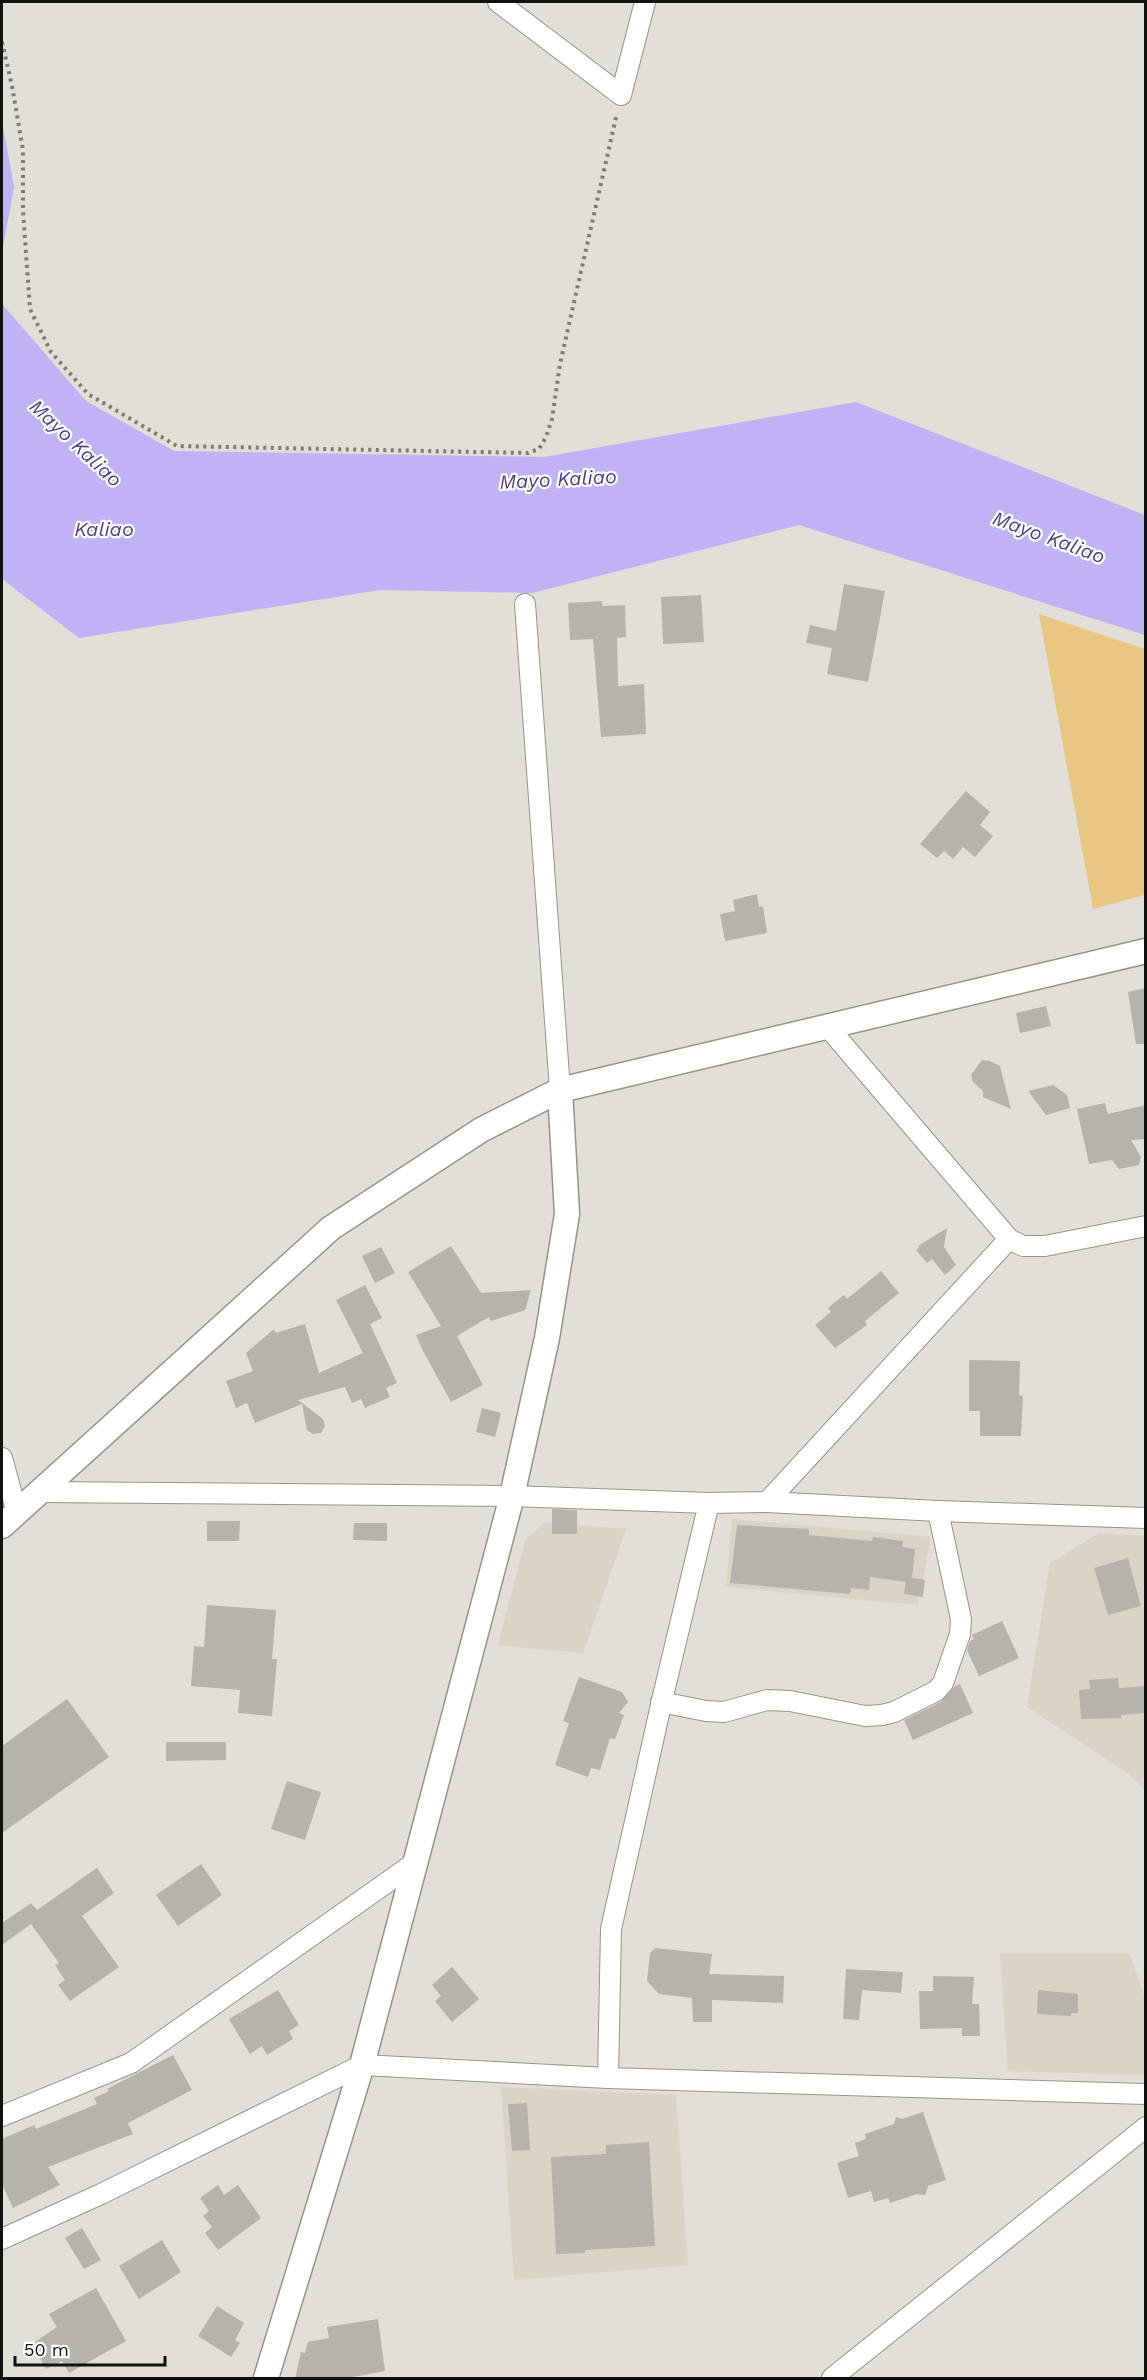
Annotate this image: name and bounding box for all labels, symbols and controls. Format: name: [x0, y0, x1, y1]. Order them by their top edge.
water label: Mayo Kaliao: [25, 394, 127, 492]
water label: Mayo Kaliao: [499, 464, 617, 494]
water label: Mayo Kaliao: [990, 506, 1108, 568]
water label: Kaliao: [74, 517, 134, 541]
scale bar: [15, 2329, 165, 2367]
text: 50 m: [24, 2339, 69, 2360]

